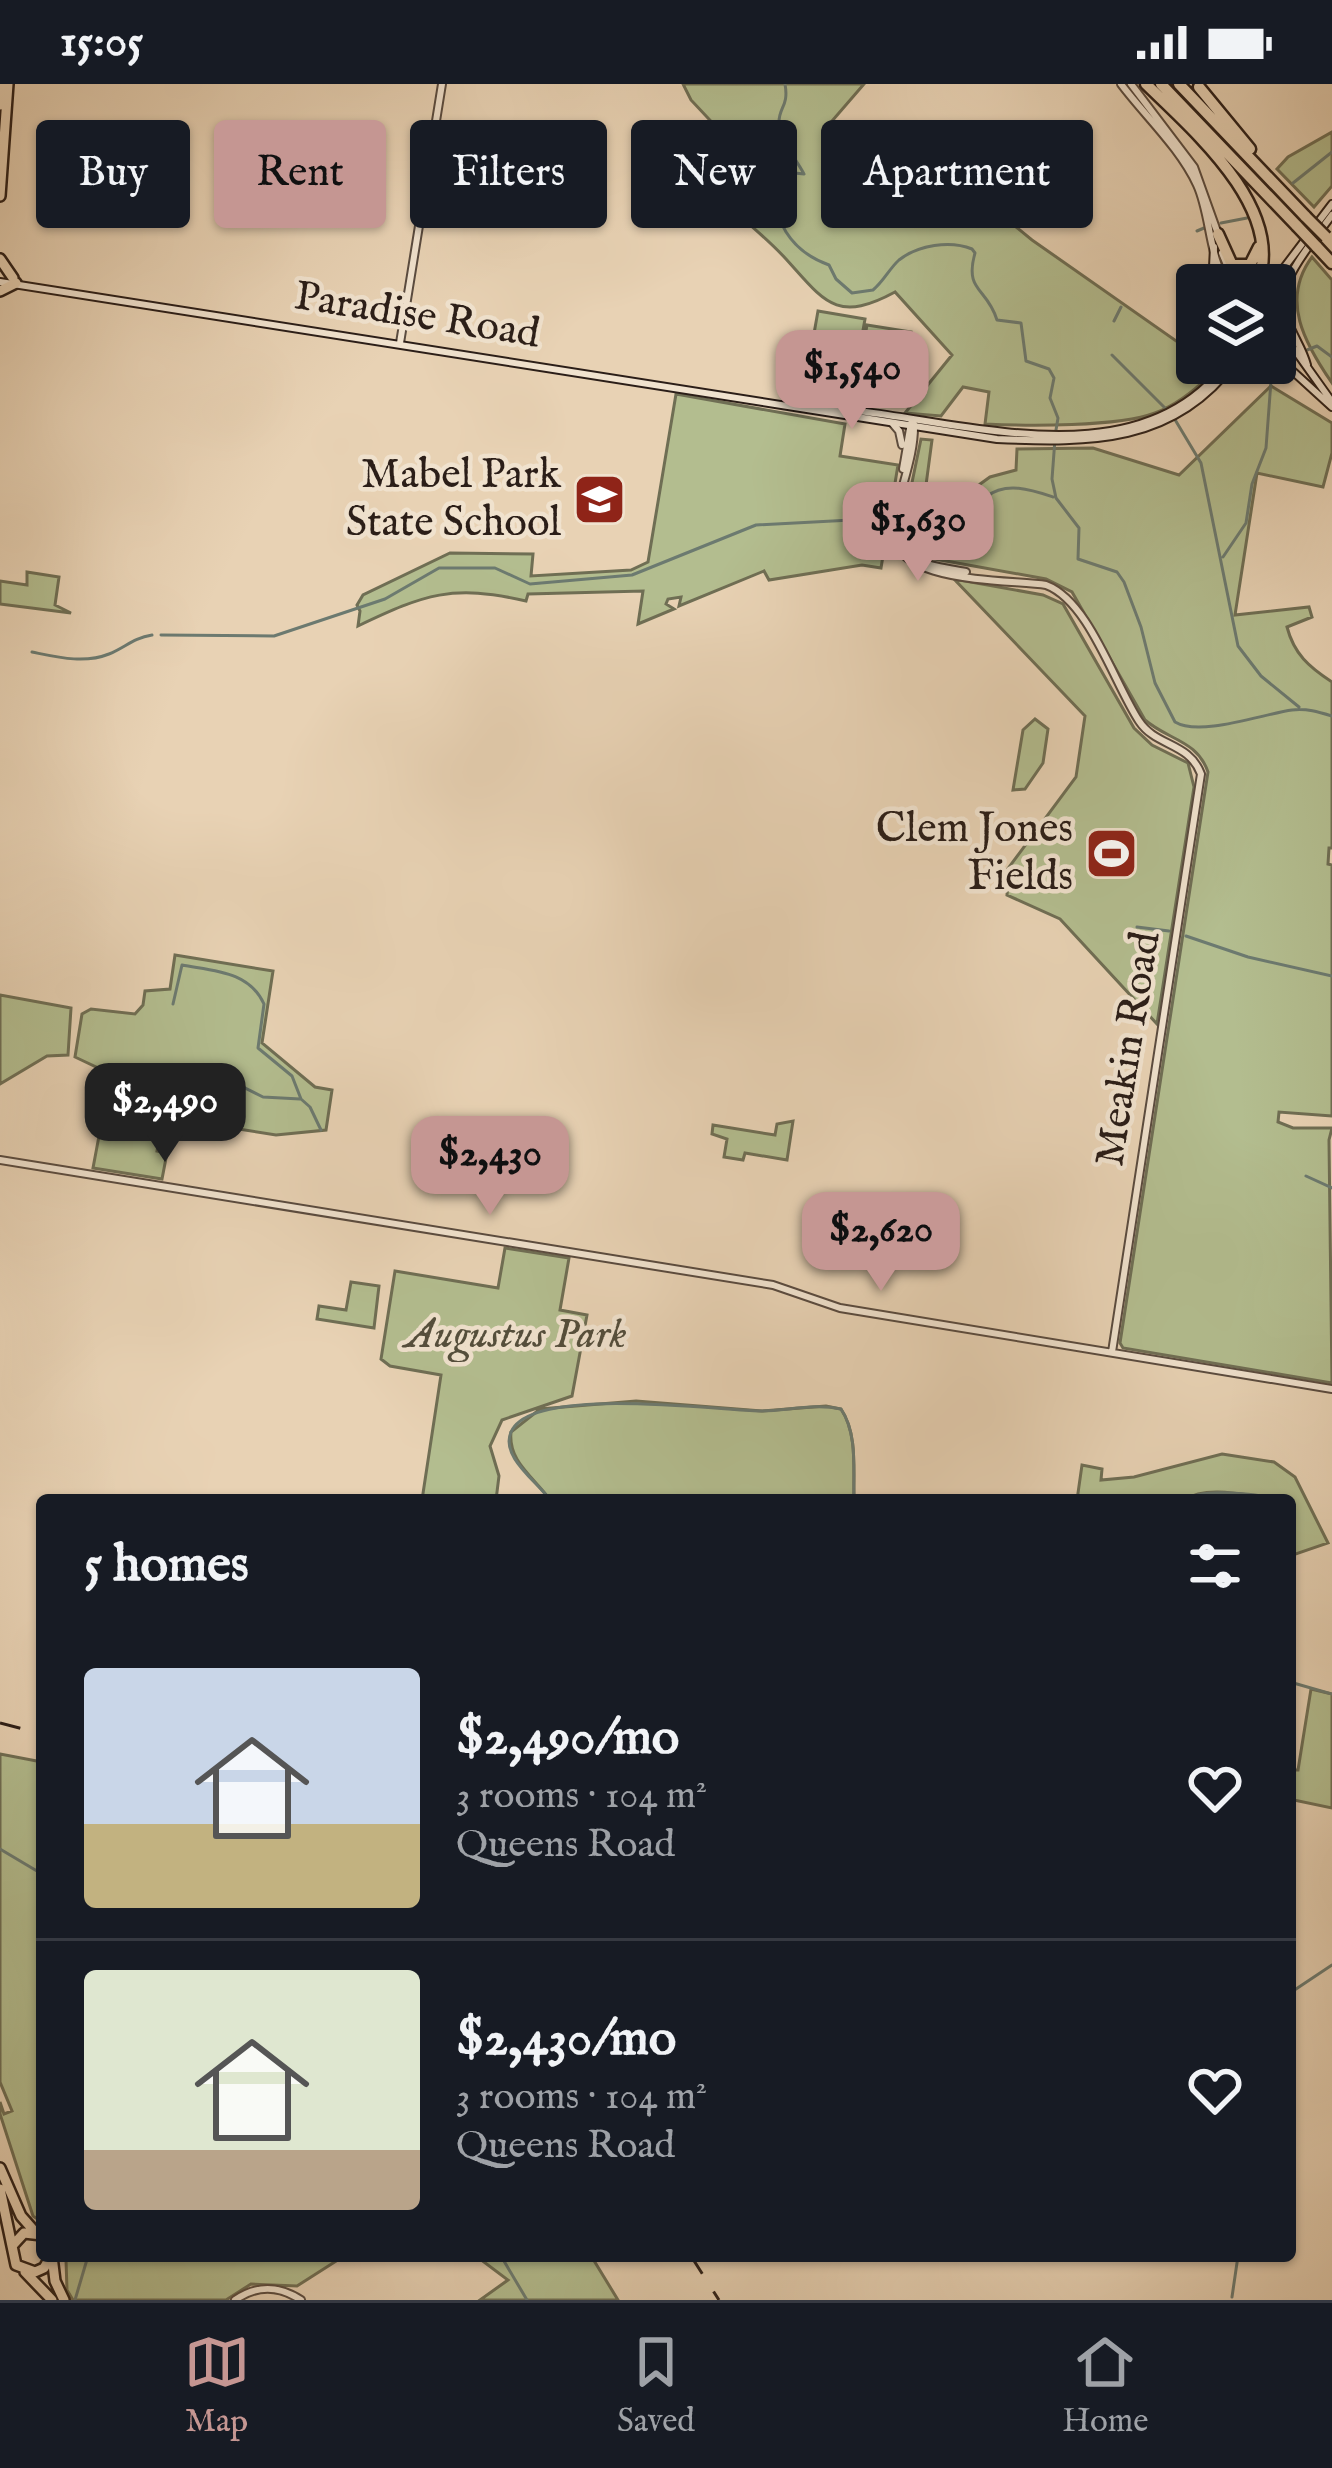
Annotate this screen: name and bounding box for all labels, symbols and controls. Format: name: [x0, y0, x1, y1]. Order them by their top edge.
text: 15:05: [60, 14, 143, 71]
chip: Buy: [36, 120, 190, 228]
chip: Rent: [214, 120, 386, 228]
chip: Filters: [410, 120, 607, 228]
chip: New: [631, 120, 797, 228]
chip: Apartment: [821, 120, 1093, 228]
map controls: [1176, 264, 1296, 384]
button: layers: [1176, 264, 1296, 384]
street label: Paradise Road: [291, 270, 544, 362]
pin: $1,540: [754, 330, 950, 432]
text: $1,540: [803, 344, 901, 393]
place label: Mabel Park State School: [346, 449, 562, 550]
school or university icon: Mabel Park State School: [572, 471, 628, 527]
pin: $1,630: [820, 482, 1016, 584]
text: $1,630: [870, 496, 966, 545]
place label: Clem Jones Fields: [876, 803, 1073, 904]
sports icon: Clem Jones Fields: [1084, 825, 1140, 881]
street label: Meakin Road: [1084, 927, 1174, 1170]
pin: $2,490: [67, 1063, 263, 1165]
text: $2,490: [112, 1077, 218, 1126]
pin: $2,430: [392, 1116, 588, 1218]
text: $2,430: [438, 1130, 542, 1179]
pin: $2,620: [783, 1192, 979, 1294]
text: $2,620: [829, 1206, 933, 1255]
park label: Augustus Park: [401, 1309, 627, 1363]
icon: filters: [1182, 1533, 1248, 1599]
text: 5 homes: [84, 1534, 249, 1599]
text: $2,490/mo: [456, 1707, 679, 1772]
icon: home: [180, 1716, 324, 1860]
icon: heart: [1182, 1755, 1248, 1821]
text: 3 rooms · 104 m²: [456, 1772, 707, 1821]
text: Queens Road: [456, 1821, 675, 1870]
text: $2,430/mo: [456, 2008, 676, 2073]
icon: home: [180, 2018, 324, 2162]
icon: heart: [1182, 2057, 1248, 2123]
text: 3 rooms · 104 m²: [456, 2073, 707, 2122]
text: Queens Road: [456, 2122, 675, 2171]
tab: Map: [184, 2329, 250, 2443]
tab: Saved: [617, 2329, 695, 2443]
tab: Home: [1062, 2329, 1148, 2443]

